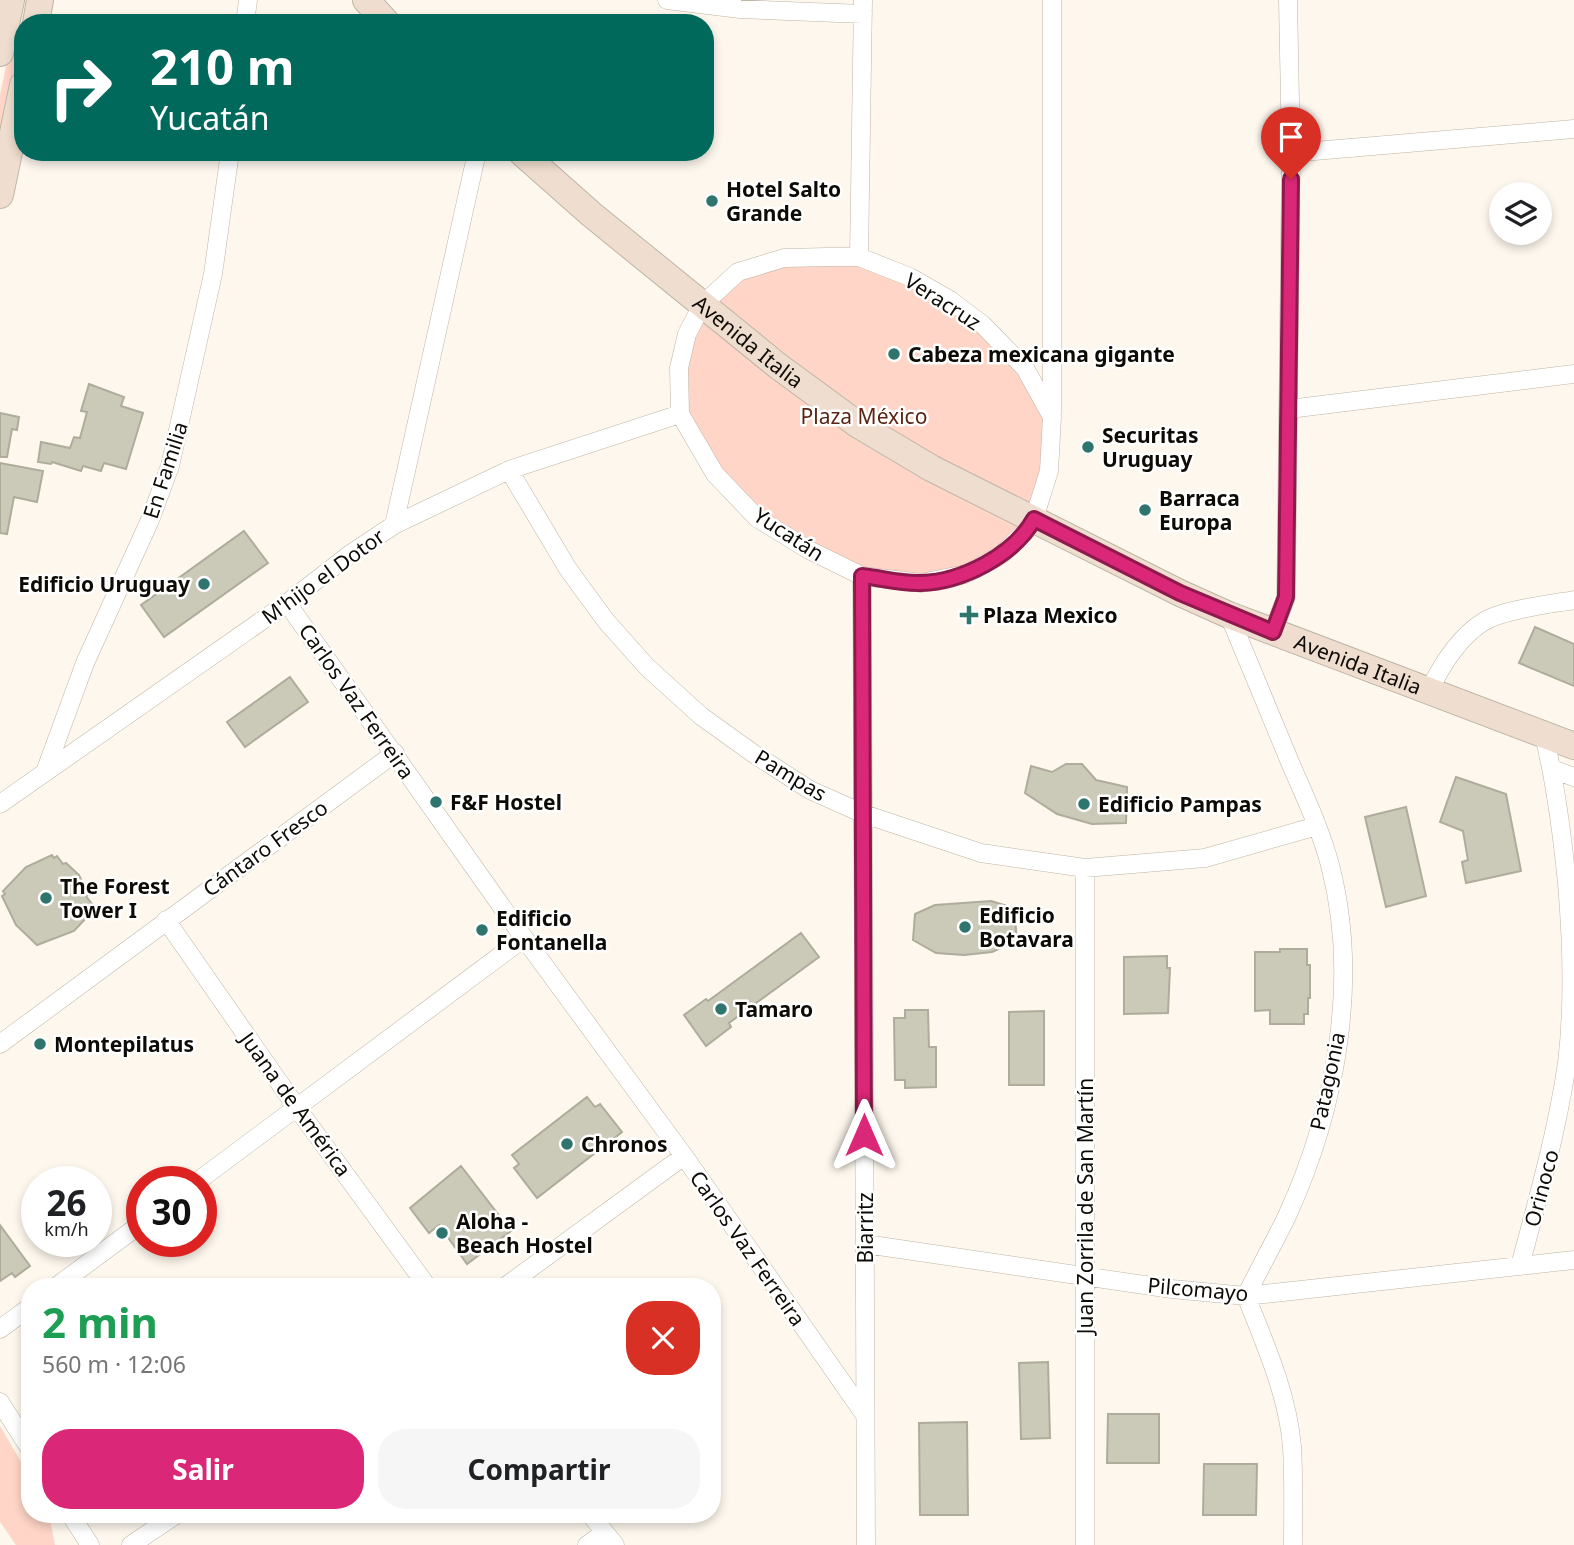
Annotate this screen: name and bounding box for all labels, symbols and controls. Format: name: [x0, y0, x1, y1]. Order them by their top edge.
text: 210 m: [150, 33, 295, 99]
icon: right: [35, 42, 126, 133]
text: Yucatán: [150, 96, 270, 139]
pin: [1261, 107, 1321, 179]
icon: arrive: [1272, 118, 1310, 156]
place label: Hotel Salto Grande: [726, 175, 841, 227]
map controls: [1489, 182, 1552, 245]
button: layers: [1489, 182, 1552, 245]
marker: Hotel Salto Grande: [704, 193, 720, 209]
street label: Veracruz: [899, 266, 987, 336]
street label: Avenida Italia: [687, 289, 809, 394]
place label: Cabeza mexicana gigante: [908, 340, 1175, 368]
marker: Cabeza mexicana gigante: [886, 346, 902, 362]
park label: Plaza México: [801, 402, 927, 430]
street label: En Familia: [136, 418, 194, 522]
place label: Securitas Uruguay: [1102, 421, 1199, 473]
marker: Securitas Uruguay: [1080, 439, 1096, 455]
place label: Barraca Europa: [1159, 484, 1240, 536]
street label: Yucatán: [748, 501, 830, 567]
marker: Barraca Europa: [1137, 502, 1153, 518]
street label: M'hijo el Dotor: [256, 522, 390, 630]
place label: Edificio Uruguay: [18, 570, 190, 598]
marker: Edificio Uruguay: [196, 576, 212, 592]
place label: Plaza Mexico: [983, 601, 1118, 629]
marker: Plaza Mexico: [961, 607, 977, 623]
street label: Carlos Vaz Ferreira: [293, 618, 421, 784]
street label: Avenida Italia: [1291, 627, 1426, 701]
street label: Pampas: [750, 743, 832, 807]
place label: F&F Hostel: [450, 788, 562, 816]
place label: Edificio Pampas: [1098, 790, 1262, 818]
street label: Cántaro Fresco: [197, 793, 333, 903]
marker: F&F Hostel: [428, 794, 444, 810]
marker: Edificio Pampas: [1076, 796, 1092, 812]
place label: The Forest Tower I: [60, 872, 170, 924]
marker: The Forest Tower I: [38, 890, 54, 906]
place label: Edificio Botavara: [979, 901, 1074, 953]
place label: Edificio Fontanella: [496, 904, 607, 956]
marker: Edificio Botavara: [957, 919, 973, 935]
marker: Edificio Fontanella: [474, 922, 490, 938]
place label: Tamaro: [735, 995, 813, 1023]
marker: Tamaro: [713, 1001, 729, 1017]
street label: Juana de América: [233, 1025, 358, 1182]
street label: Patagonia: [1303, 1029, 1351, 1133]
place label: Montepilatus: [54, 1030, 194, 1058]
marker: Montepilatus: [32, 1036, 48, 1052]
street label: Juan Zorrila de San Martín: [1071, 1078, 1099, 1336]
position arrow: [827, 1098, 901, 1172]
place label: Chronos: [581, 1130, 668, 1158]
marker: Chronos: [559, 1136, 575, 1152]
street label: Orinoco: [1517, 1146, 1565, 1230]
street label: Carlos Vaz Ferreira: [684, 1165, 812, 1331]
speed limit sign: 30: [126, 1166, 217, 1257]
text: 26: [46, 1179, 87, 1226]
street label: Biarritz: [851, 1192, 879, 1264]
place label: Aloha - Beach Hostel: [456, 1207, 593, 1259]
text: km/h: [44, 1217, 89, 1241]
marker: Aloha - Beach Hostel: [434, 1225, 450, 1241]
street label: Pilcomayo: [1146, 1271, 1250, 1307]
text: 2 min: [42, 1293, 158, 1350]
button: close: [626, 1301, 700, 1375]
text: 560 m · 12:06: [42, 1348, 186, 1380]
button: Salir: [42, 1429, 364, 1509]
button: Compartir: [378, 1429, 700, 1509]

